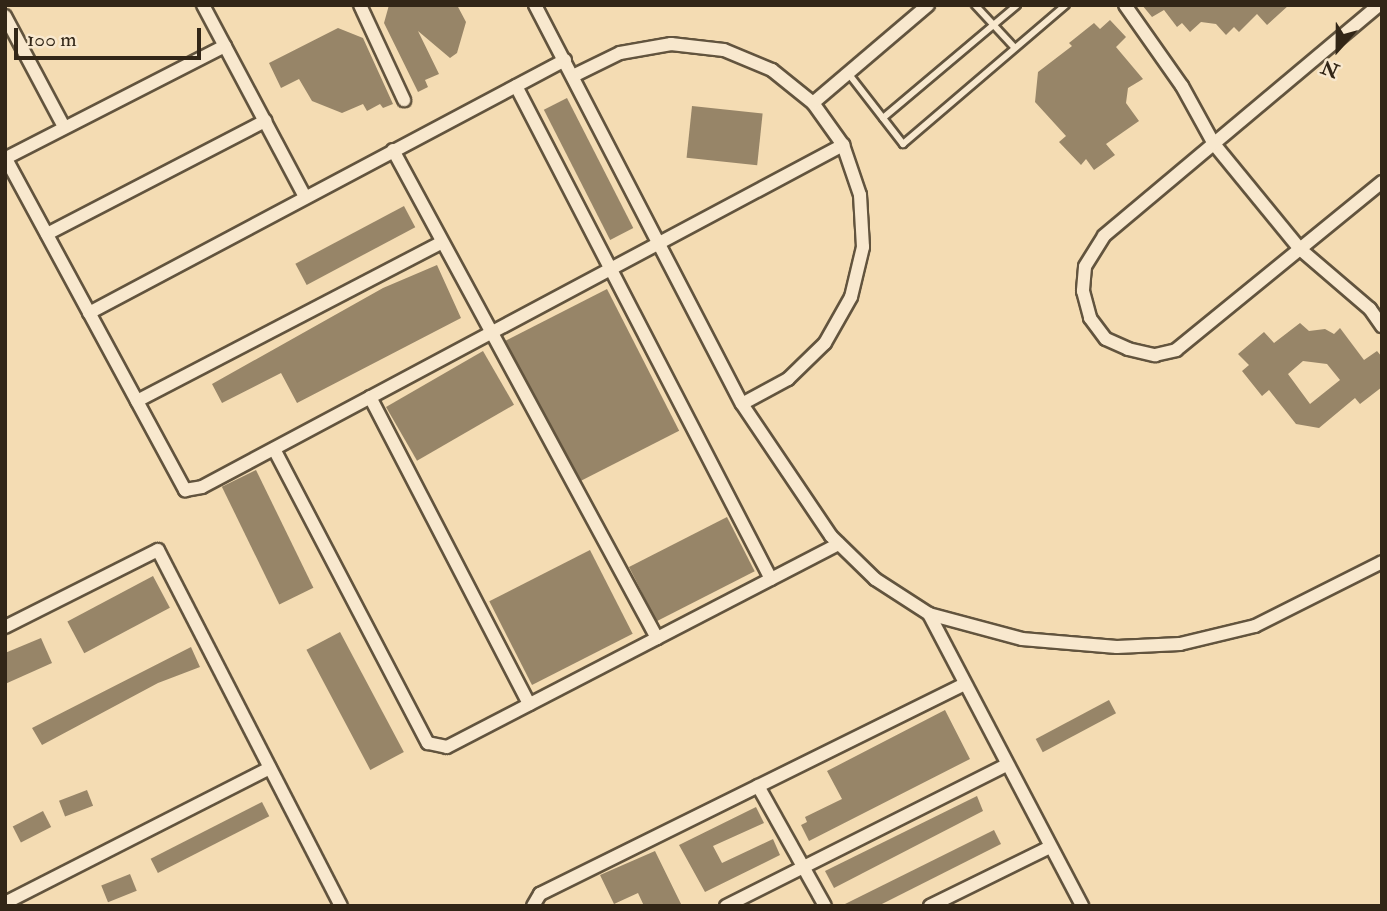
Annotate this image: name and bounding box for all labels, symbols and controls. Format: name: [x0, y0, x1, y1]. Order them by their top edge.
scale bar: [18, 14, 205, 58]
north arrow: [1303, 14, 1373, 84]
text: 100 m: [27, 26, 77, 53]
text: N: [1318, 54, 1343, 83]

